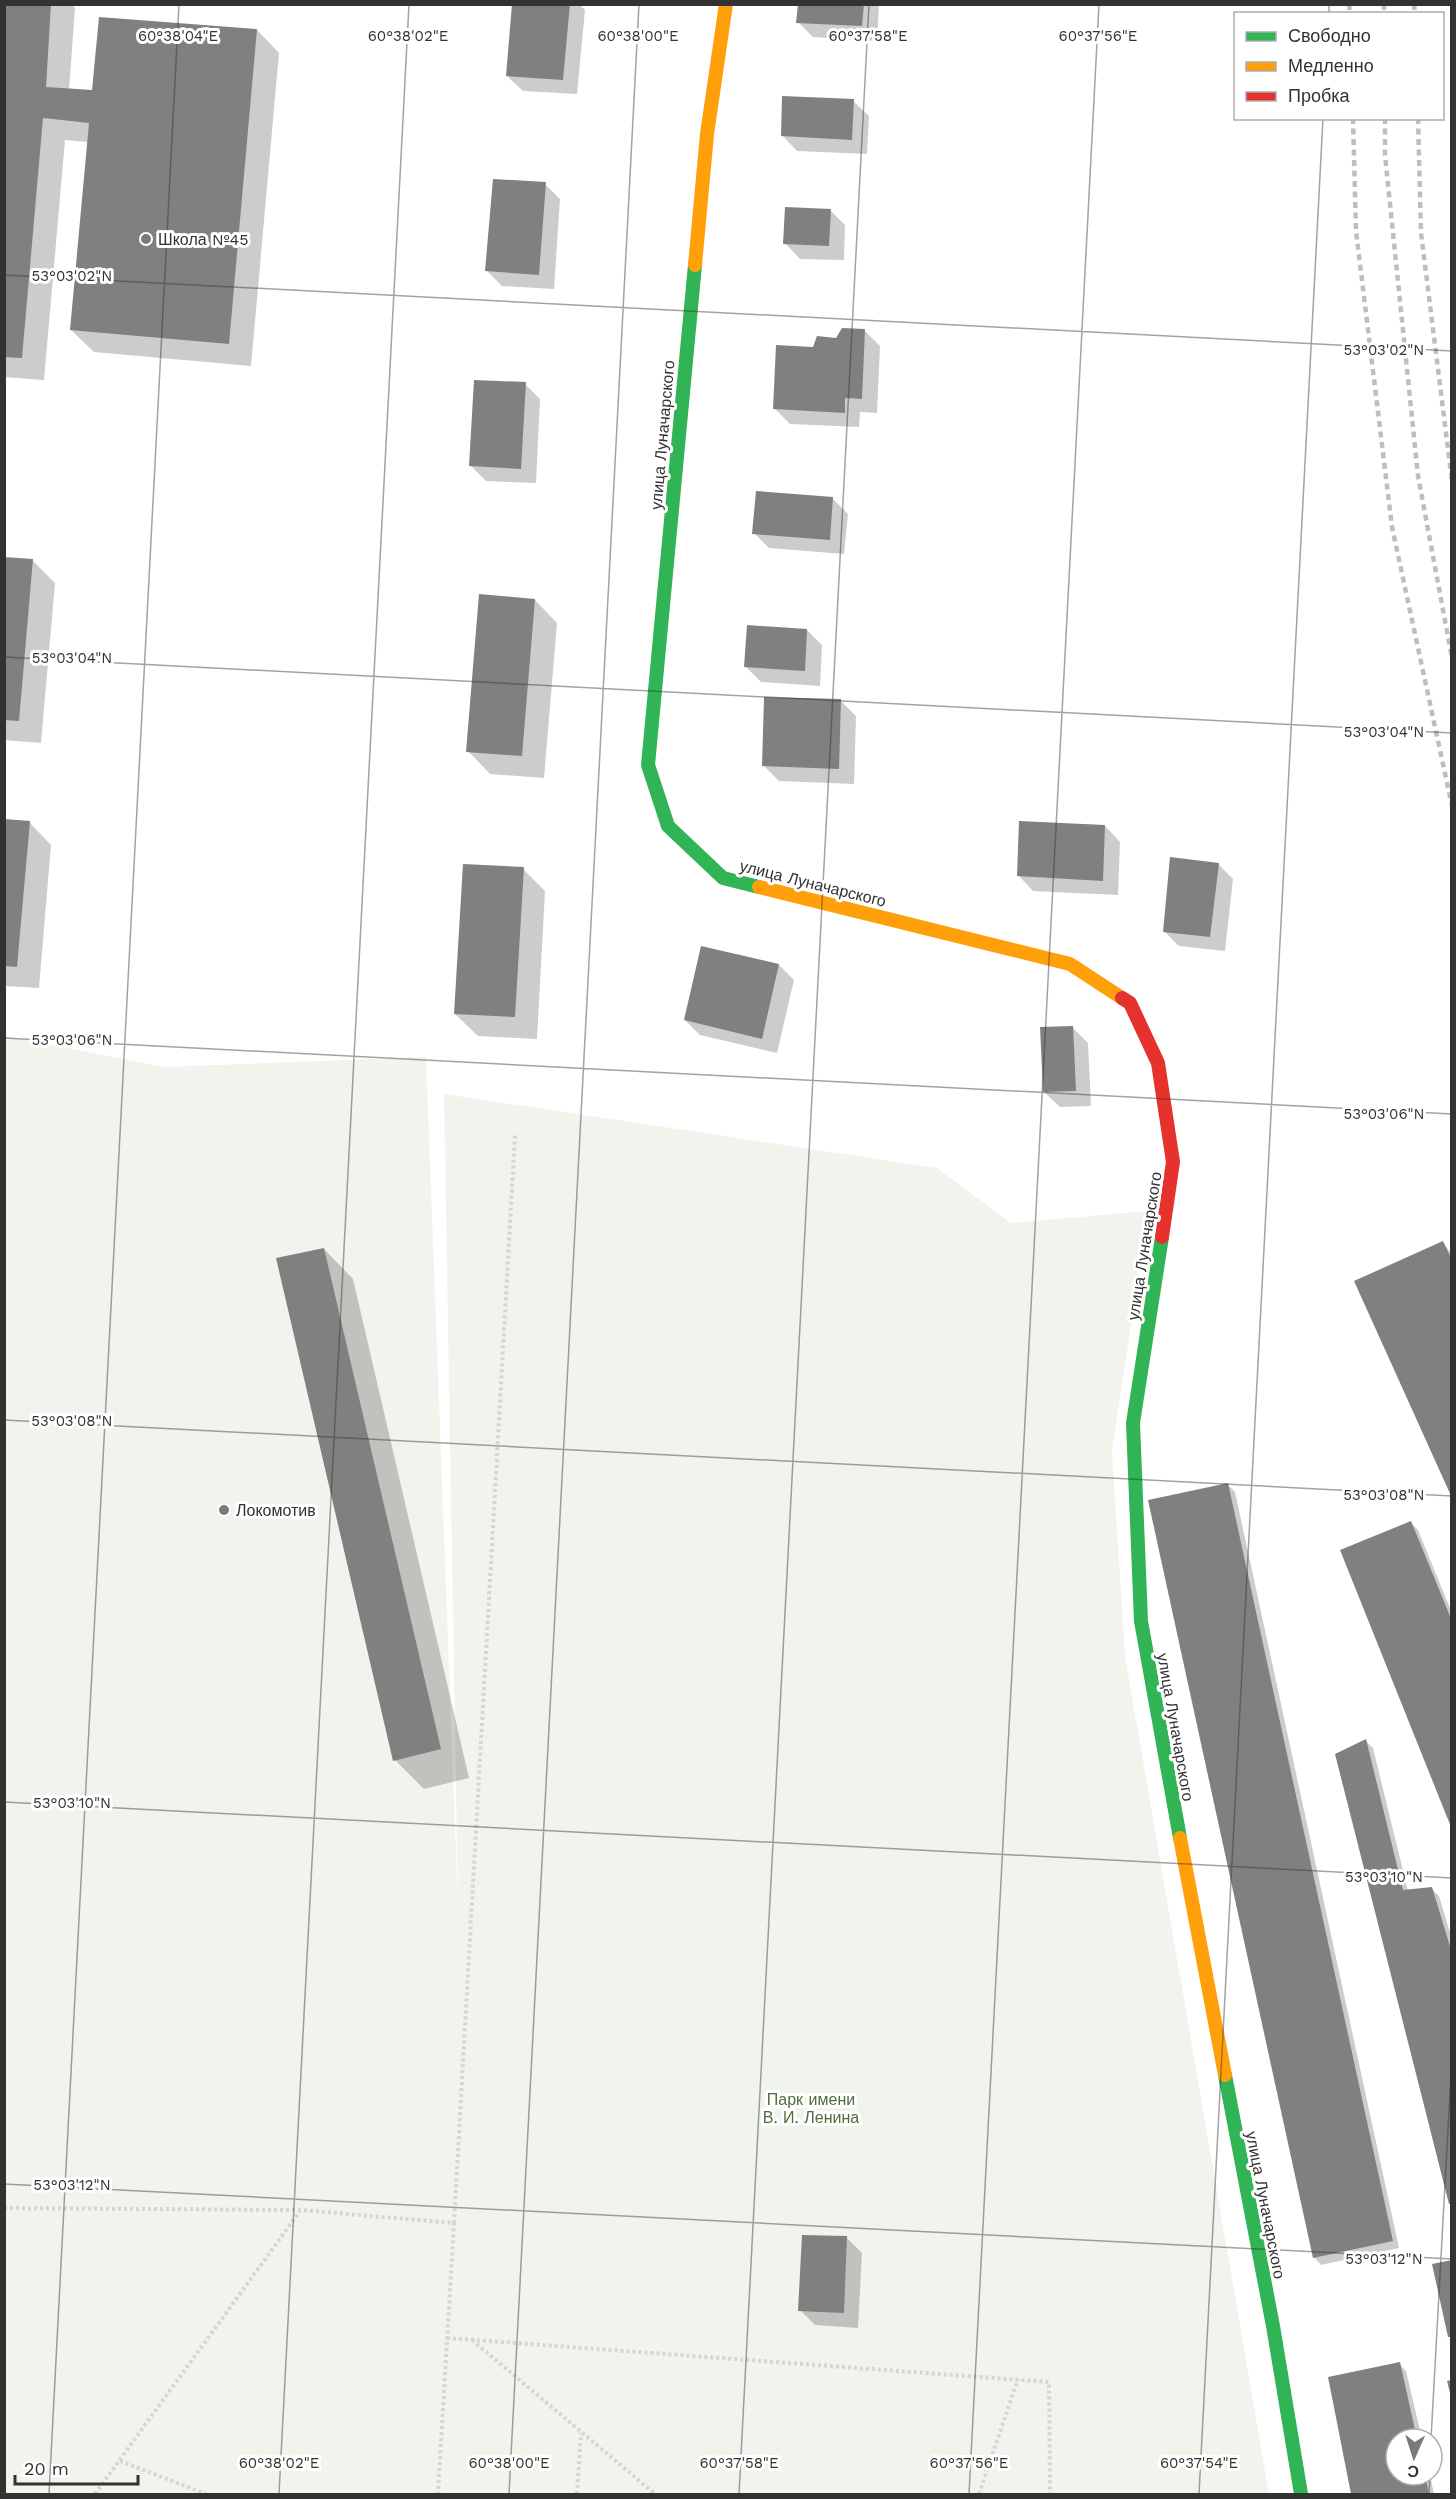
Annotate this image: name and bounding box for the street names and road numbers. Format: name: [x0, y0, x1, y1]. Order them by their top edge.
street label: улица Луначарского: [646, 359, 679, 511]
street label: улица Луначарского: [738, 856, 888, 911]
street label: улица Луначарского: [1123, 1170, 1166, 1322]
street label: улица Луначарского: [1153, 1652, 1198, 1803]
street label: улица Луначарского: [1242, 2130, 1289, 2281]

